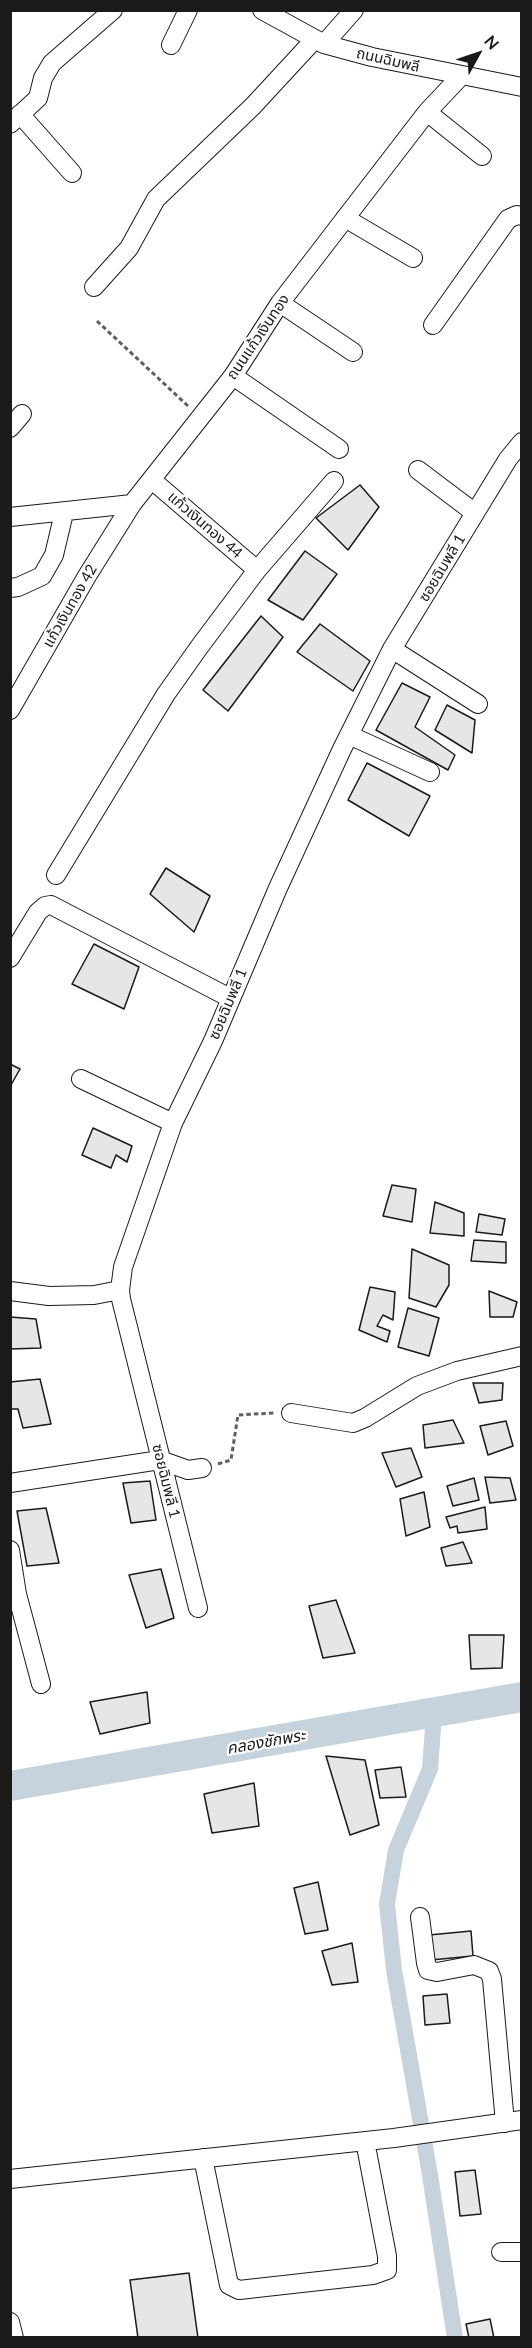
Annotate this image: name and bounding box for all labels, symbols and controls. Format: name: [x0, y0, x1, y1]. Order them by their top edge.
north arrow: [448, 24, 508, 84]
text: N: [481, 31, 503, 53]
street label: ถนนฉิมพลี: [354, 44, 422, 76]
street label: ถนนแก้วเงินทอง: [223, 291, 293, 383]
street label: แก้วเงินทอง 44: [164, 488, 246, 562]
street label: ซอยฉิมพลี 1: [415, 531, 469, 605]
street label: แก้วเงินทอง 42: [39, 561, 101, 651]
street label: ซอยฉิมพลี 1: [205, 966, 251, 1042]
street label: ซอยฉิมพลี 1: [148, 1442, 184, 1520]
water label: คลองชักพระ: [225, 1726, 307, 1758]

